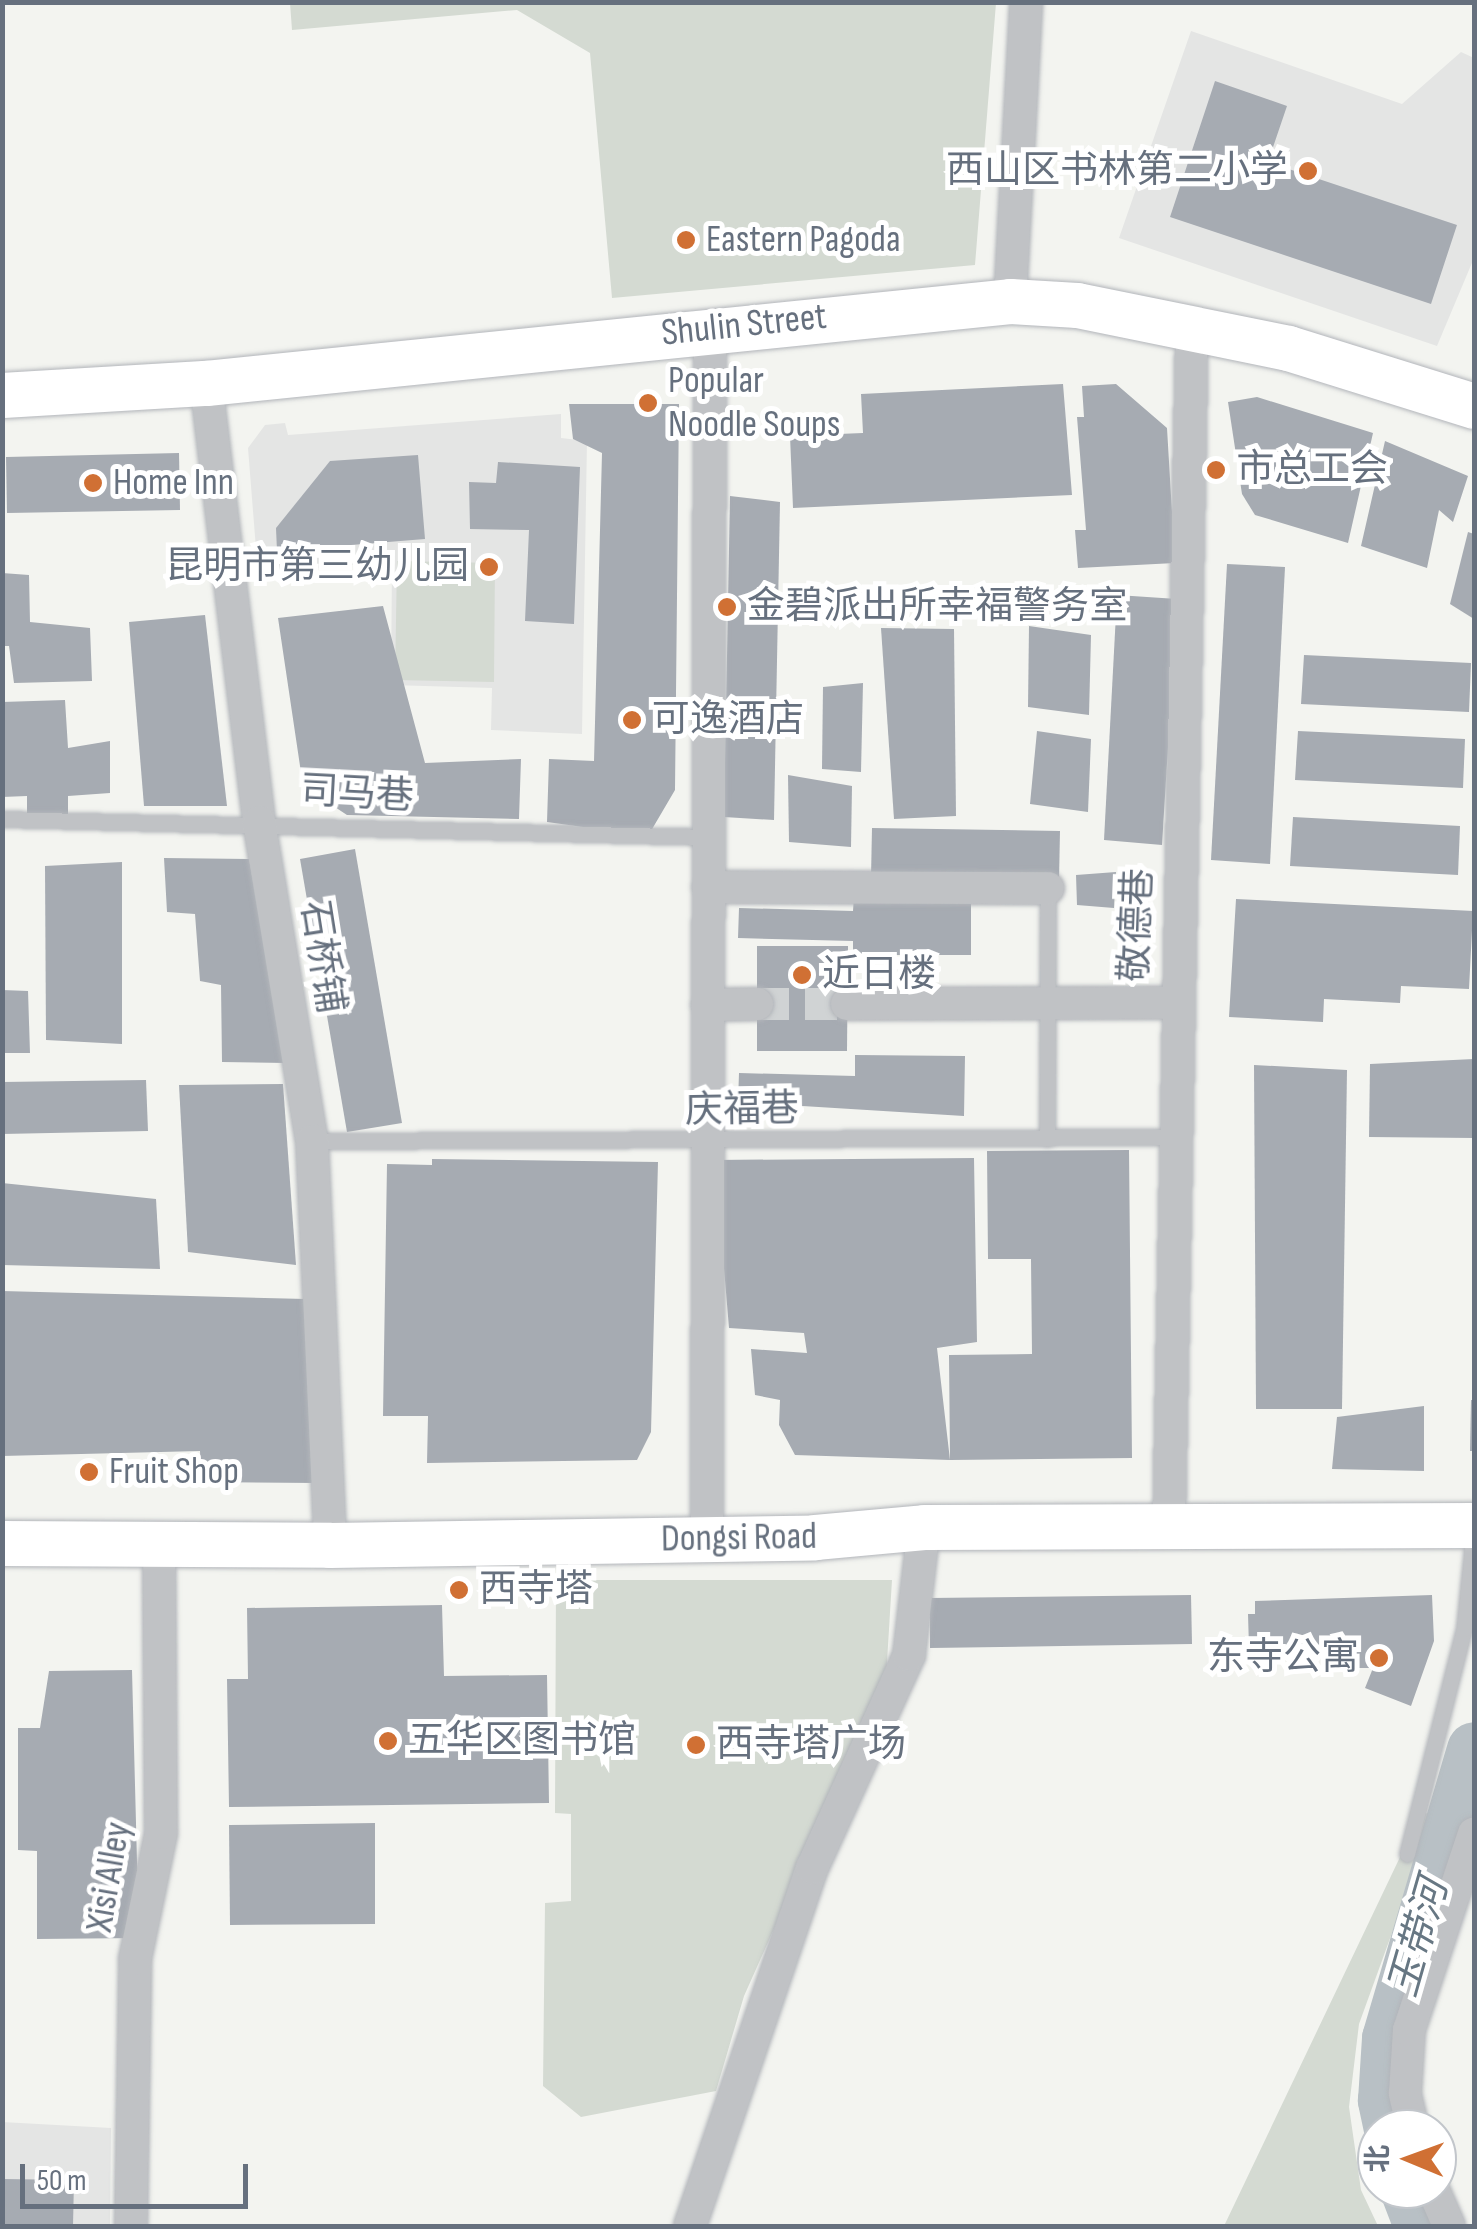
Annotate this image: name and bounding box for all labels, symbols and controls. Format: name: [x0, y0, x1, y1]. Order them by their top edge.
place label: 西山区书林第二小学: [946, 148, 1288, 194]
marker: 西山区书林第二小学: [1297, 160, 1319, 182]
place label: Eastern Pagoda: [706, 217, 901, 263]
marker: Eastern Pagoda: [675, 229, 697, 251]
street label: Shulin Street: [659, 294, 829, 356]
place label: Popular Noodle Soups: [668, 358, 840, 448]
marker: Popular Noodle Soups: [637, 392, 659, 414]
place label: 市总工会: [1236, 447, 1388, 493]
marker: 市总工会: [1205, 459, 1227, 481]
place label: Home Inn: [113, 460, 234, 506]
marker: Home Inn: [82, 472, 104, 494]
place label: 昆明市第三幼儿园: [165, 544, 469, 590]
marker: 昆明市第三幼儿园: [478, 556, 500, 578]
place label: 金碧派出所幸福警务室: [747, 584, 1127, 630]
marker: 金碧派出所幸福警务室: [716, 596, 738, 618]
place label: 可逸酒店: [652, 697, 804, 743]
marker: 可逸酒店: [621, 709, 643, 731]
street label: 司马巷: [299, 768, 415, 820]
street label: 敬德巷: [1112, 867, 1162, 983]
street label: 石桥铺: [291, 897, 353, 1017]
place label: 近日楼: [822, 952, 936, 998]
marker: 近日楼: [791, 964, 813, 986]
street label: 庆福巷: [685, 1086, 799, 1134]
place label: Fruit Shop: [109, 1449, 239, 1495]
marker: Fruit Shop: [78, 1461, 100, 1483]
street label: Dongsi Road: [661, 1514, 817, 1562]
place label: 西寺塔: [479, 1567, 593, 1613]
marker: 西寺塔: [448, 1579, 470, 1601]
place label: 东寺公寓: [1207, 1635, 1359, 1681]
marker: 东寺公寓: [1368, 1647, 1390, 1669]
place label: 五华区图书馆: [408, 1718, 636, 1764]
place label: 西寺塔广场: [716, 1722, 906, 1768]
marker: 五华区图书馆: [377, 1730, 399, 1752]
marker: 西寺塔广场: [685, 1734, 707, 1756]
street label: Xisi Alley: [77, 1819, 141, 1935]
water label: 玉带河: [1379, 1874, 1459, 2002]
north arrow: [1357, 2109, 1457, 2209]
scale bar: [25, 2144, 252, 2206]
text: 北: [1362, 2144, 1395, 2173]
text: 50 m: [37, 2163, 86, 2199]

